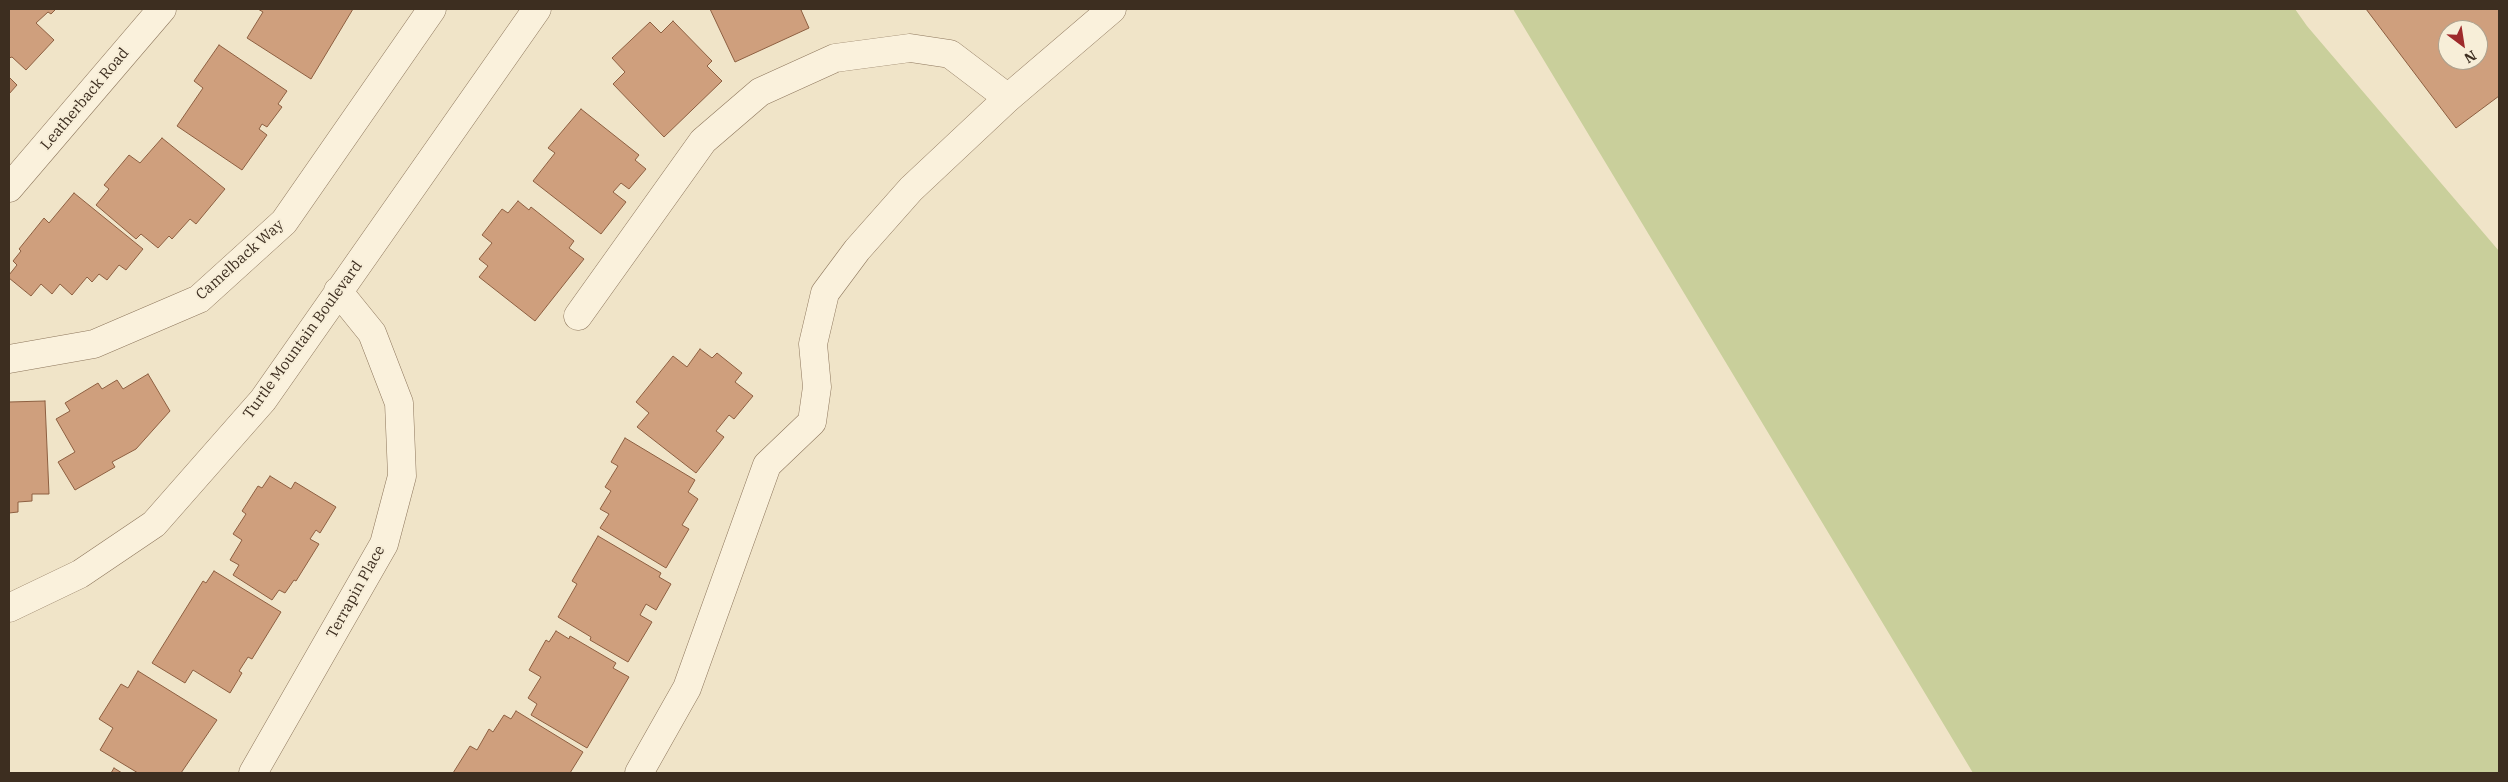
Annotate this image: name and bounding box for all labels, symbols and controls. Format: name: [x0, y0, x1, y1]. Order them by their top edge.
north arrow: [2438, 20, 2488, 70]
street label: Leatherback Road: [37, 44, 133, 154]
text: N: [2461, 46, 2480, 68]
street label: Camelback Way: [193, 216, 287, 304]
street label: Turtle Mountain Boulevard: [240, 258, 366, 422]
street label: Terrapin Place: [323, 542, 389, 642]

